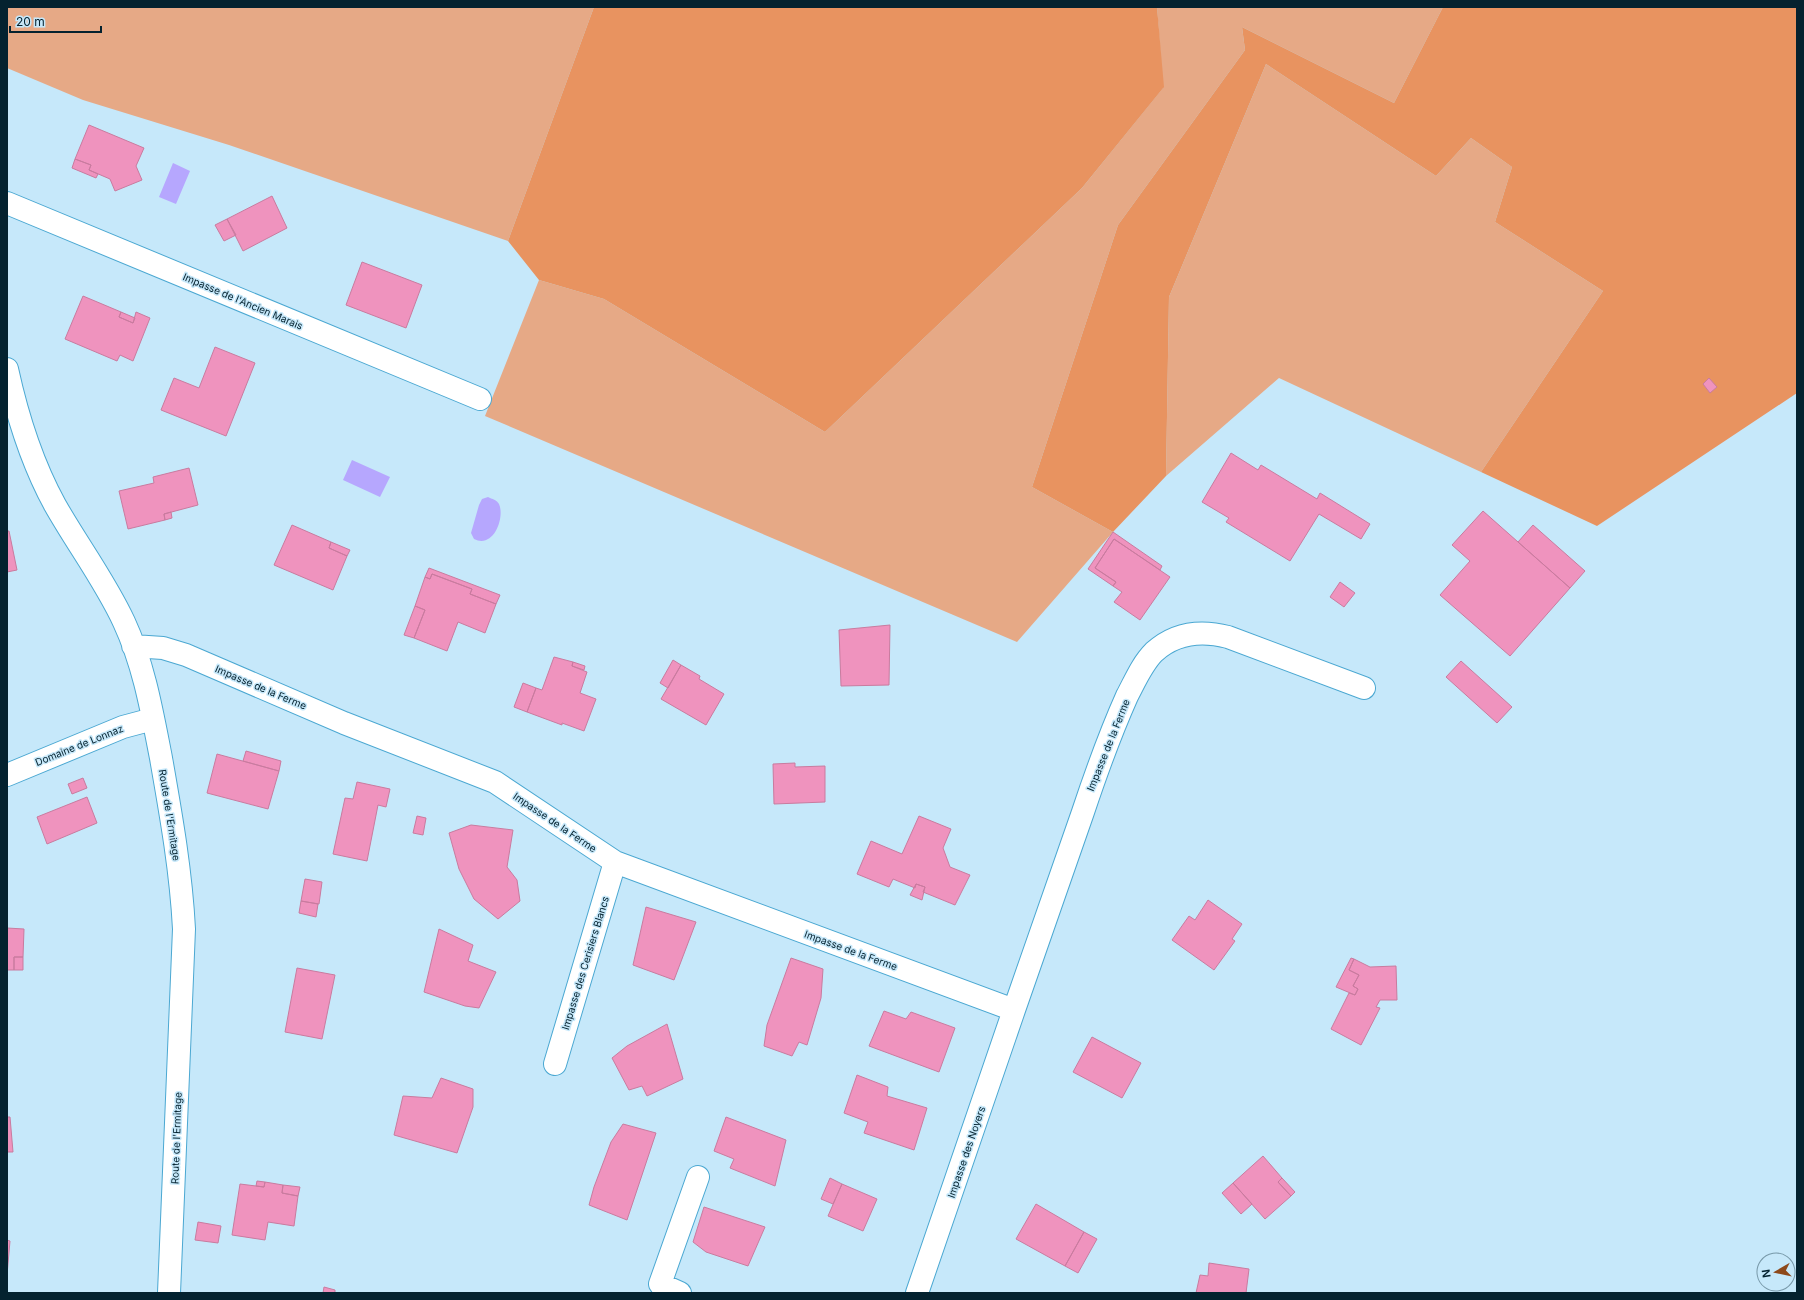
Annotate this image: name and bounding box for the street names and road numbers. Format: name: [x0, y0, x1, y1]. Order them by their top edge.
street label: Impasse de l'Ancien Marais: [181, 270, 305, 332]
street label: Impasse de la Ferme: [214, 662, 309, 712]
street label: Impasse de la Ferme: [1084, 697, 1132, 793]
street label: Domaine de Lonnaz: [33, 722, 125, 768]
street label: Route de l'Ermitage: [157, 769, 183, 862]
street label: Impasse de la Ferme: [511, 790, 599, 854]
street label: Impasse des Cerisiers Blancs: [559, 895, 611, 1031]
street label: Impasse de la Ferme: [803, 928, 899, 972]
street label: Route de l'Ermitage: [168, 1092, 184, 1184]
street label: Impasse des Noyers: [945, 1105, 987, 1199]

